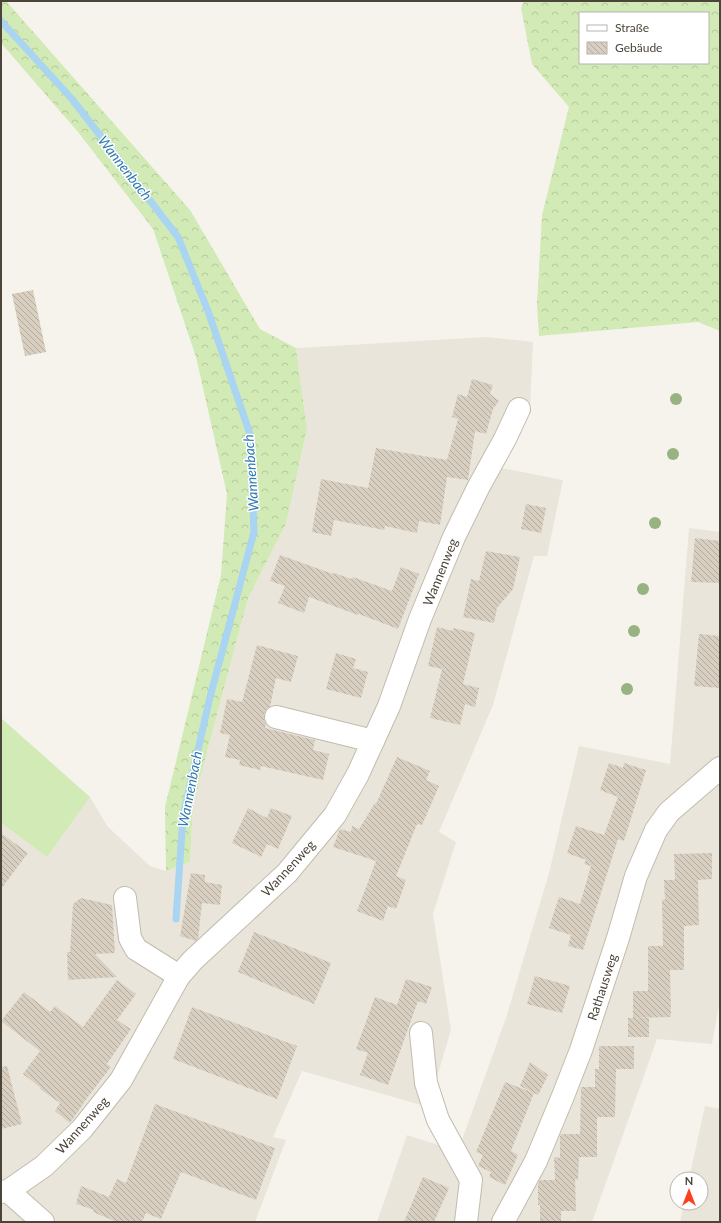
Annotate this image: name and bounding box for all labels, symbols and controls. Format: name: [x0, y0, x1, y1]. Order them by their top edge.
legend: [579, 12, 709, 64]
text: Straße: [615, 20, 649, 35]
text: Gebäude: [615, 40, 662, 55]
water label: Wannenbach: [95, 132, 156, 203]
water label: Wannenbach: [239, 434, 262, 512]
street label: Wannenweg: [419, 536, 461, 608]
water label: Wannenbach: [174, 749, 205, 828]
street label: Wannenweg: [258, 836, 318, 900]
street label: Rathausweg: [584, 951, 620, 1022]
street label: Wannenweg: [52, 1093, 112, 1157]
north arrow: [669, 1171, 709, 1211]
text: N: [685, 1174, 693, 1187]

